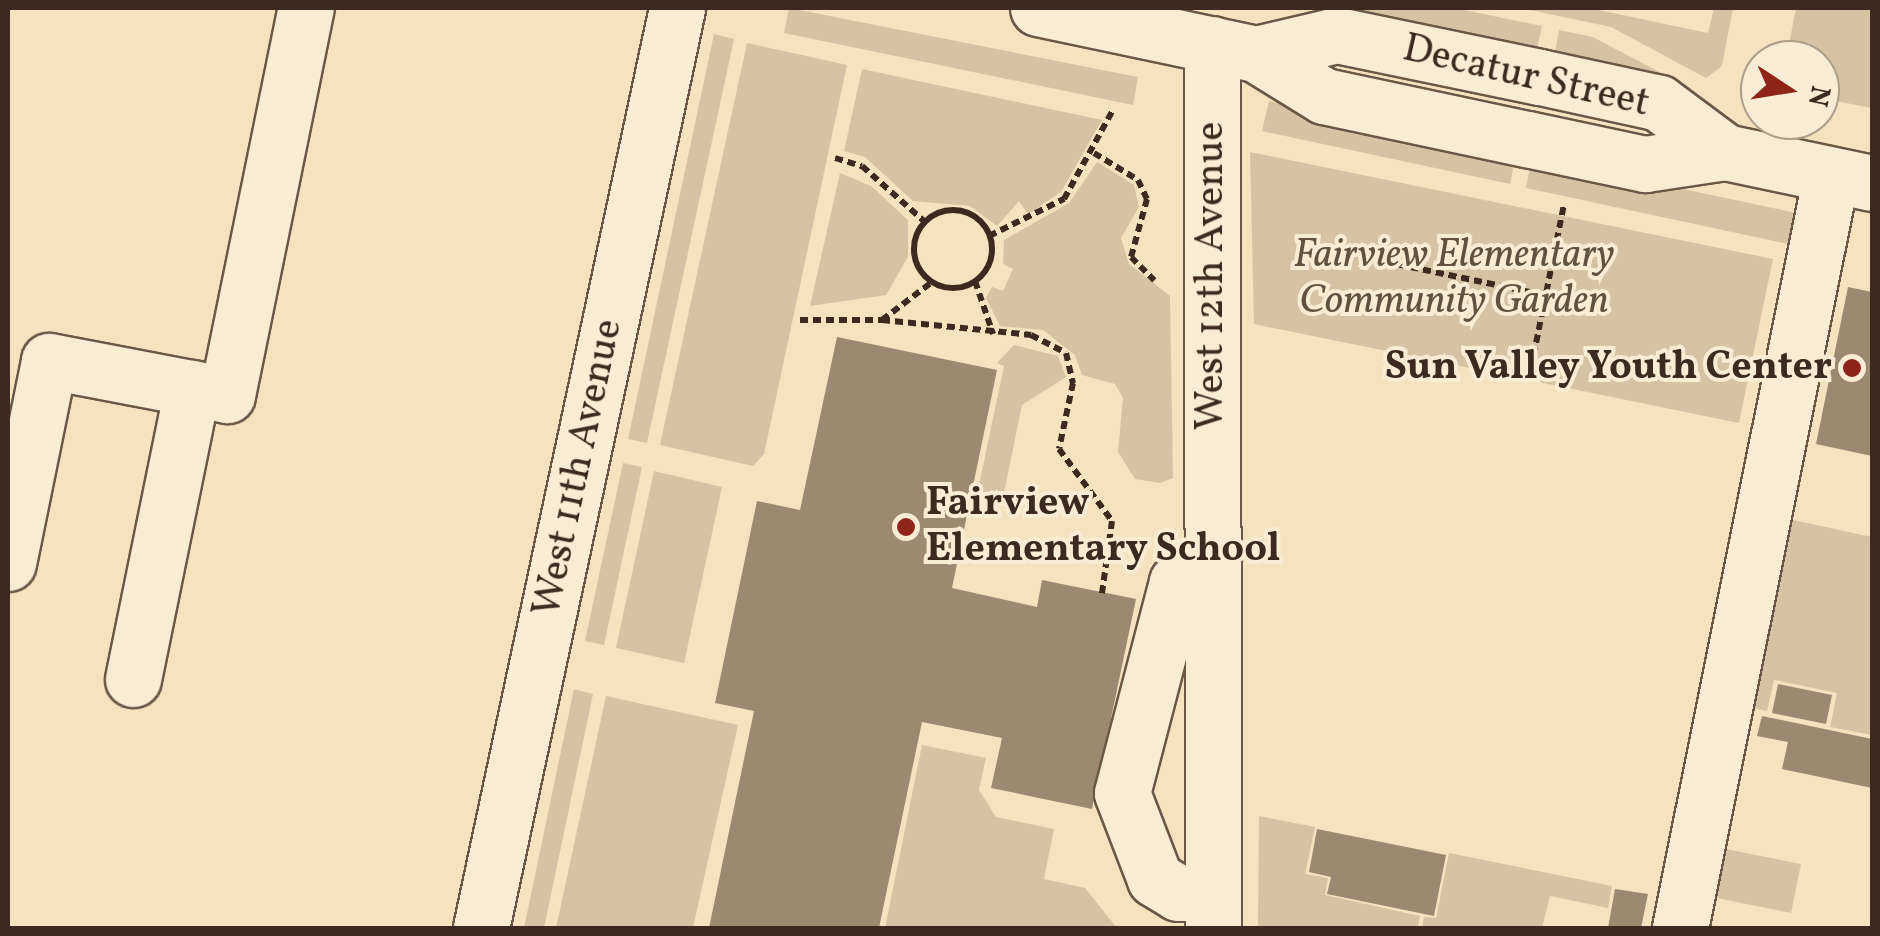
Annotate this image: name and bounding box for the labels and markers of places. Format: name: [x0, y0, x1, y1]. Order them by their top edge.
place label: Sun Valley Youth Center: [1382, 344, 1832, 392]
marker: Sun Valley Youth Center: [1841, 357, 1863, 379]
place label: Fairview Elementary School: [926, 480, 1281, 574]
marker: Fairview Elementary School: [895, 516, 917, 538]

